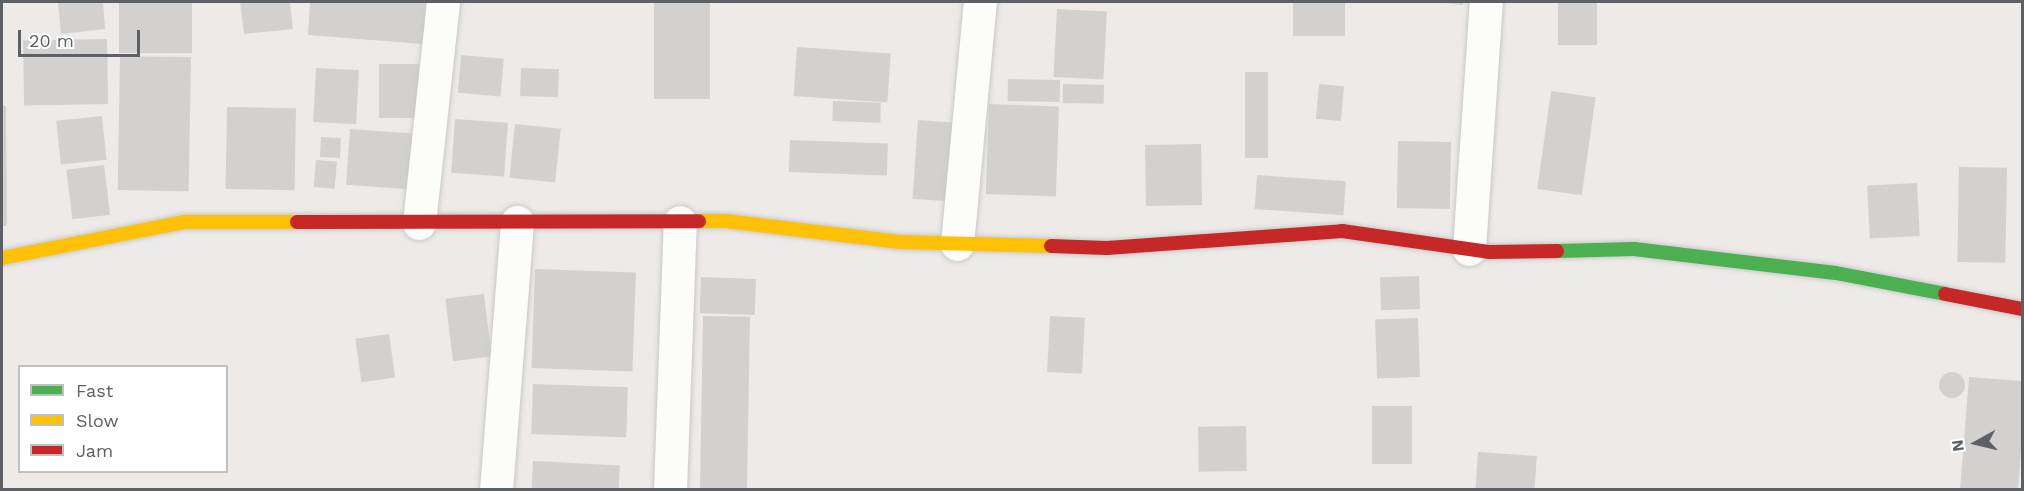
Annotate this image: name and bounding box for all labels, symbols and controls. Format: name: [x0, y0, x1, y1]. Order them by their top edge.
scale bar: [21, 18, 142, 56]
text: 20 m: [29, 30, 74, 51]
legend: [18, 365, 228, 473]
text: Fast: [76, 380, 113, 401]
text: Slow: [76, 410, 119, 431]
north arrow: [1946, 413, 2006, 473]
text: N: [1947, 438, 1968, 453]
text: Jam: [76, 440, 113, 461]

